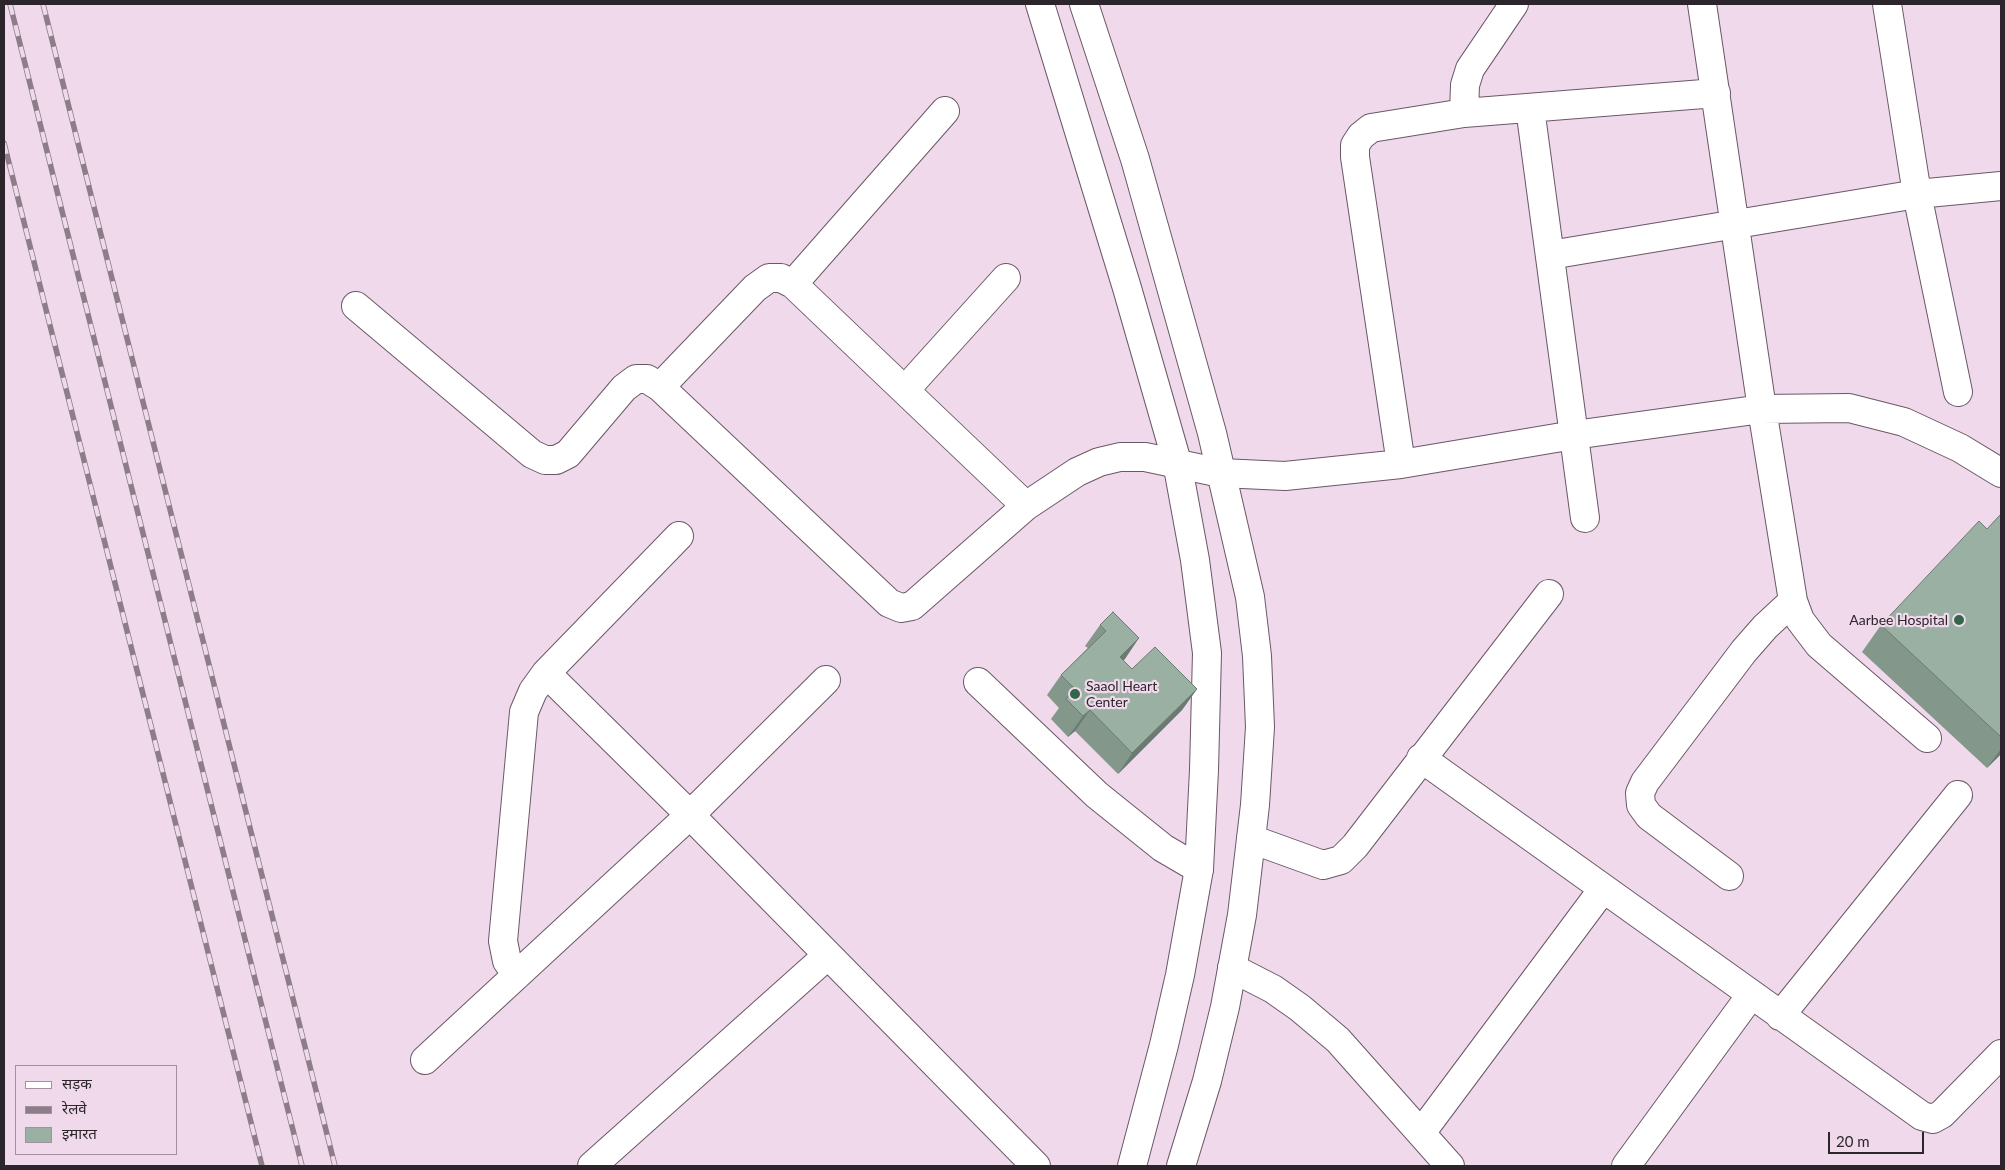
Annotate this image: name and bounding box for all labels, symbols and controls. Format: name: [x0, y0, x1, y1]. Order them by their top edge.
place label: Aarbee Hospital: [1849, 612, 1948, 628]
marker: Aarbee Hospital: [1952, 613, 1966, 627]
place label: Saaol Heart Center: [1086, 678, 1157, 710]
marker: Saaol Heart Center: [1068, 687, 1082, 701]
legend: [15, 1065, 178, 1155]
text: सड़क: [62, 1074, 92, 1092]
text: रेलवे: [62, 1099, 87, 1117]
scale bar: [1830, 1122, 1926, 1154]
text: इमारत: [62, 1124, 97, 1142]
text: 20 m: [1836, 1132, 1870, 1150]

